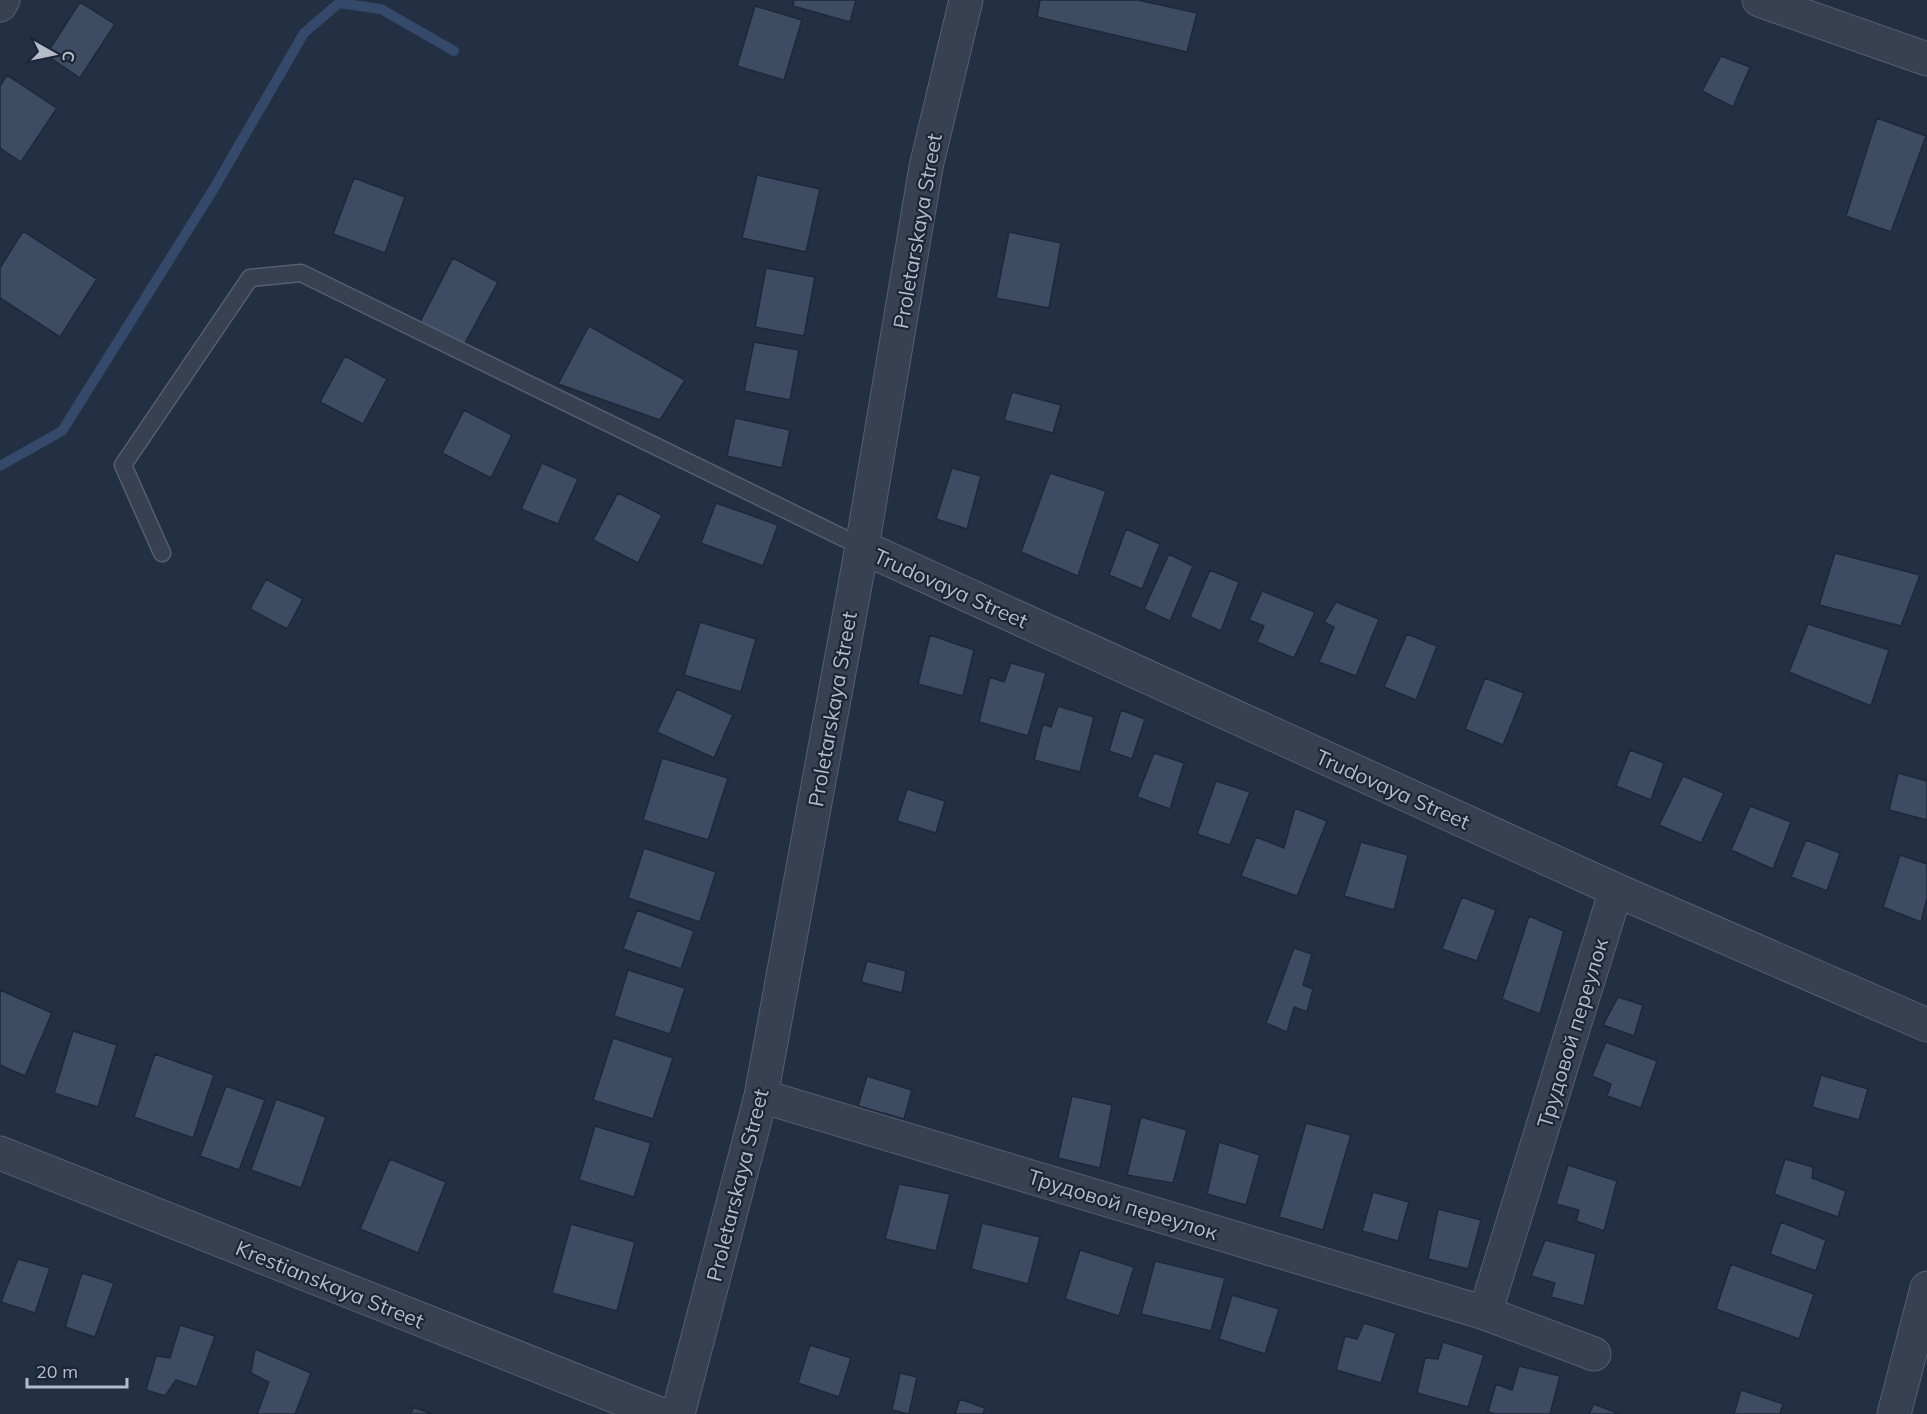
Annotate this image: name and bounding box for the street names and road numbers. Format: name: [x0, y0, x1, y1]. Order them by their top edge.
street label: Proletarskaya Street: [887, 131, 947, 331]
street label: Trudovaya Street: [870, 542, 1032, 634]
street label: Proletarskaya Street: [802, 609, 862, 809]
street label: Trudovaya Street: [1312, 743, 1474, 835]
street label: Трудовой переулок: [1531, 934, 1613, 1131]
street label: Proletarskaya Street: [700, 1086, 774, 1284]
street label: Трудовой переулок: [1025, 1163, 1222, 1245]
street label: Krestianskaya Street: [232, 1234, 428, 1334]

